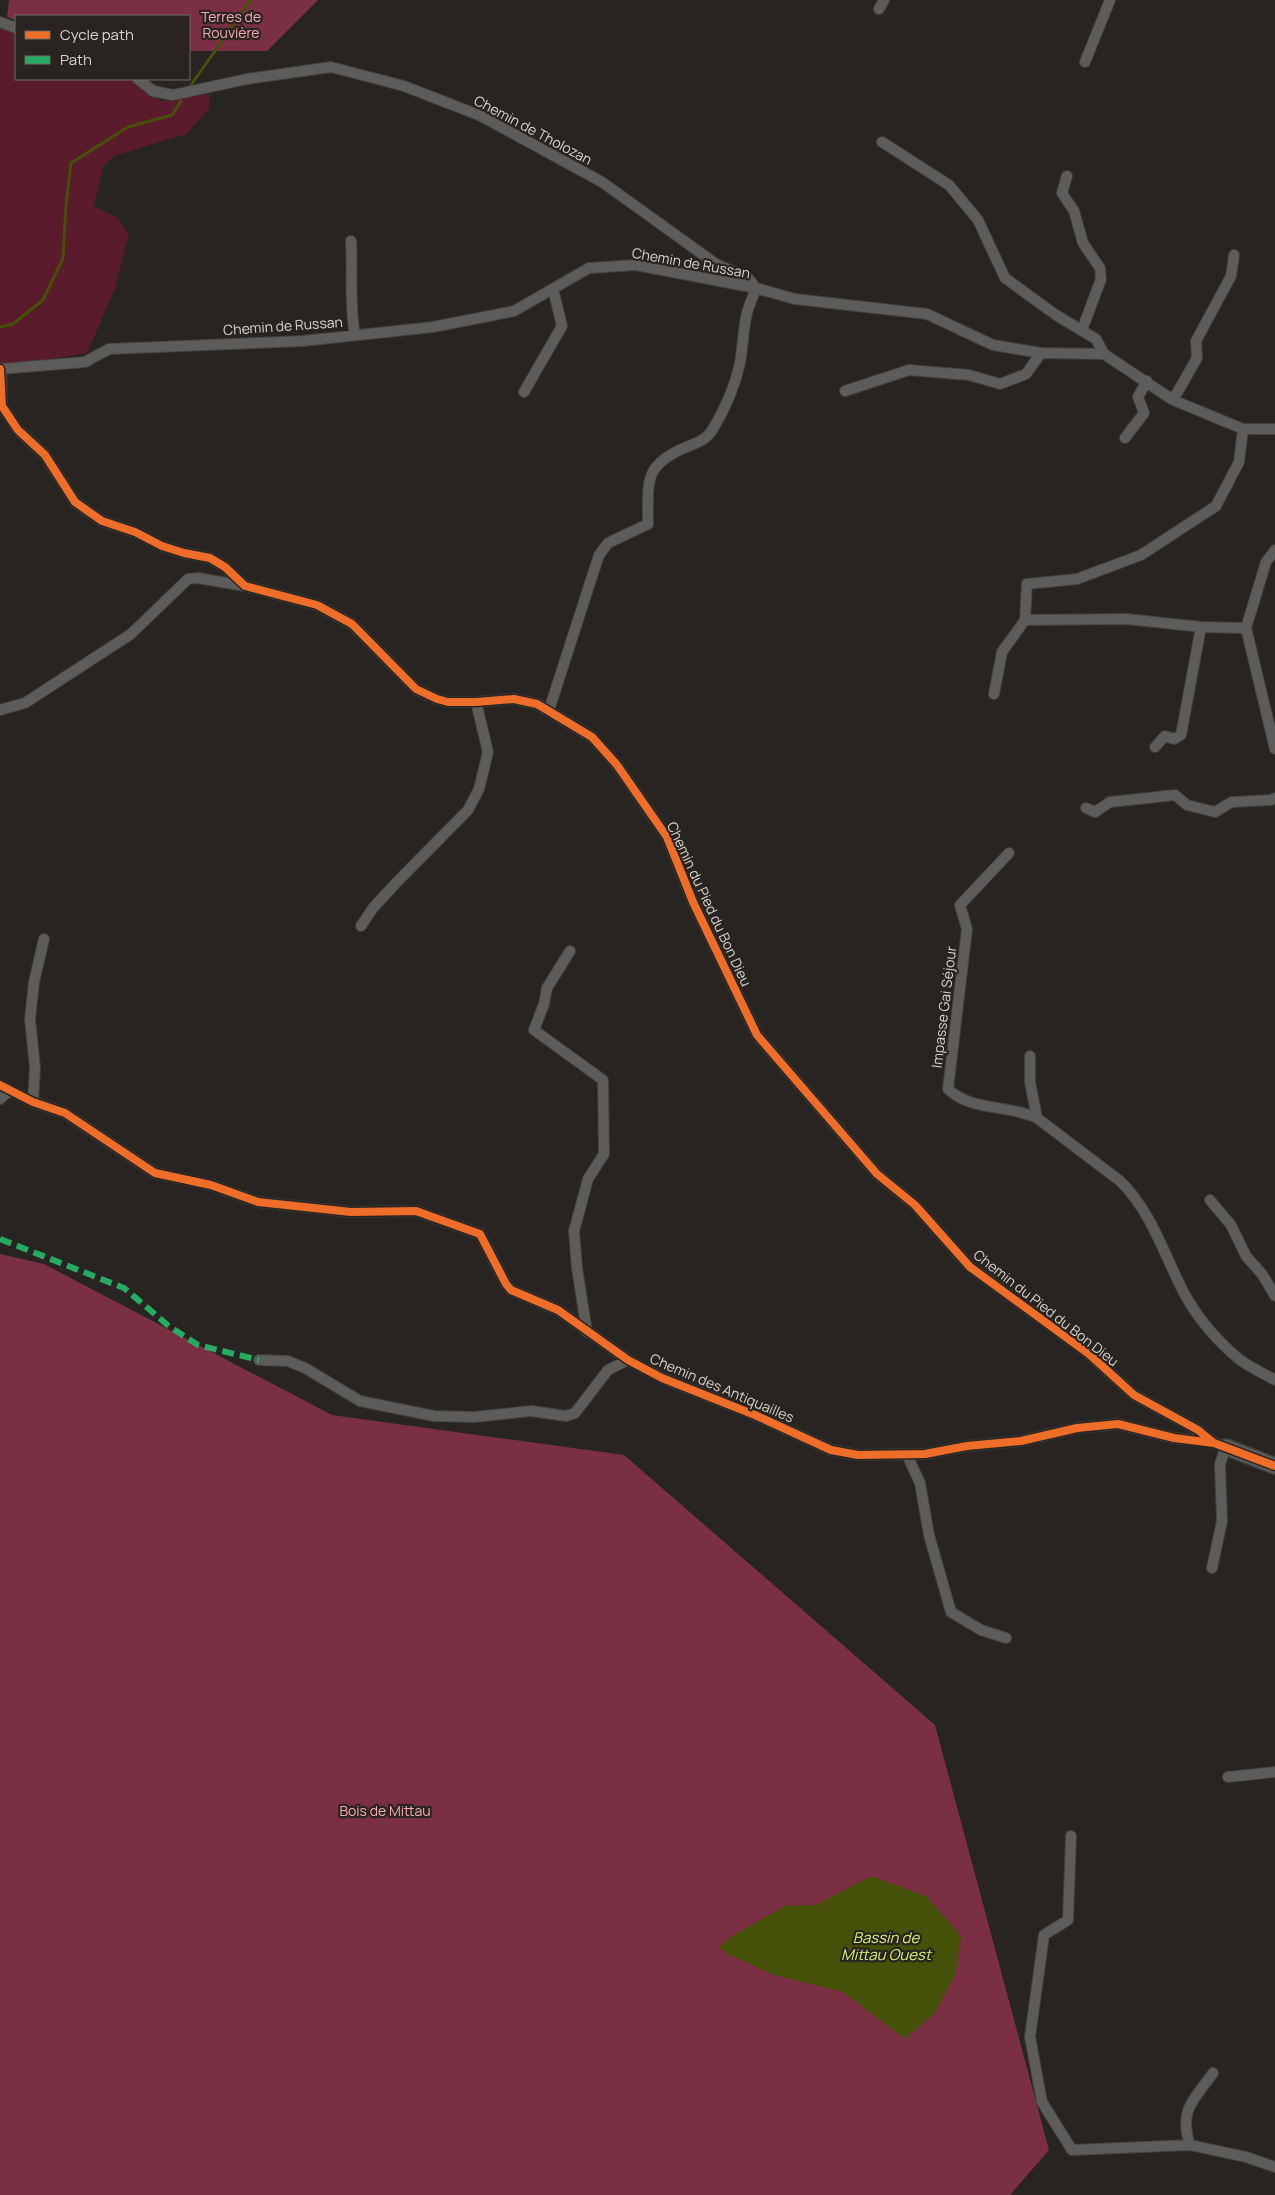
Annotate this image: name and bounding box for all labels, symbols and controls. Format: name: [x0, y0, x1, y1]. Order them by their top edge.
park label: Terres de Rouvière: [201, 7, 261, 42]
legend: [15, 15, 190, 80]
text: Cycle path: [60, 24, 134, 45]
text: Path: [60, 49, 92, 70]
street label: Chemin de Tholozan: [471, 90, 596, 169]
street label: Chemin de Russan: [630, 243, 752, 282]
street label: Chemin de Russan: [223, 312, 343, 339]
street label: Chemin du Pied du Bon Dieu: [663, 818, 756, 989]
street label: Impasse Gai Séjour: [927, 945, 960, 1069]
street label: Chemin du Pied du Bon Dieu: [970, 1245, 1123, 1370]
street label: Chemin des Antiquailles: [647, 1349, 797, 1427]
park label: Bois de Mittau: [339, 1801, 431, 1820]
water label: Bassin de Mittau Ouest: [841, 1927, 933, 1965]

